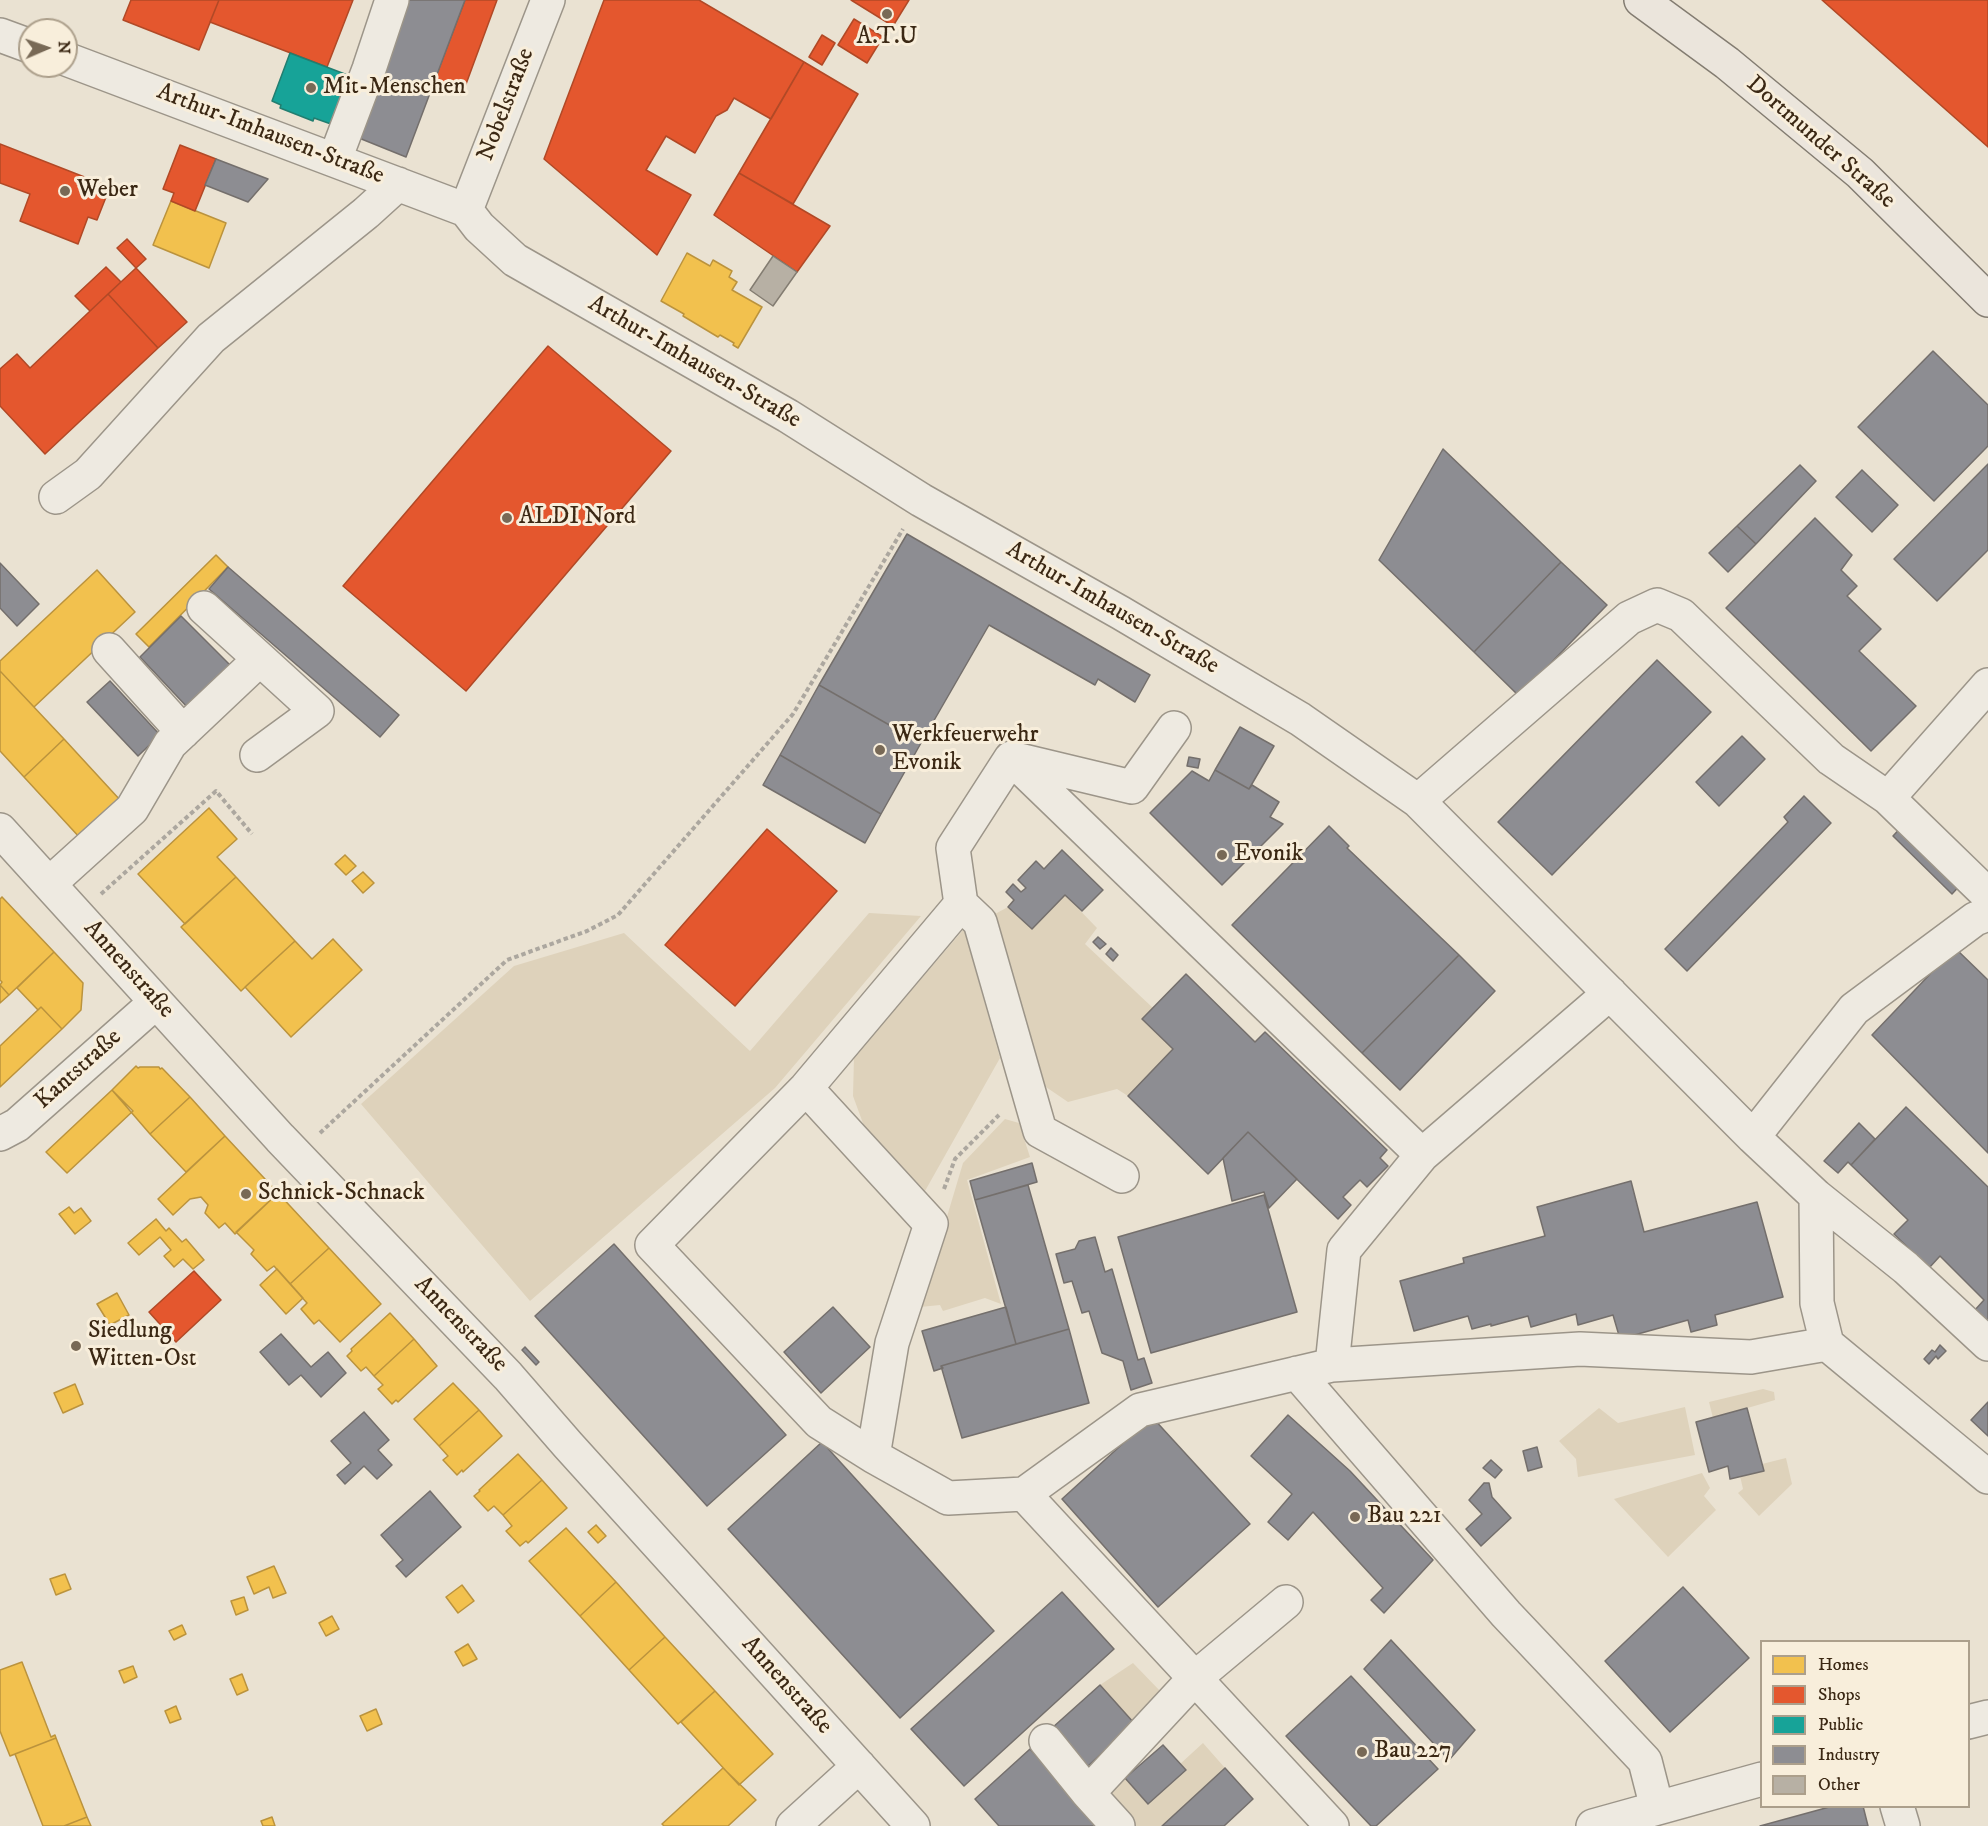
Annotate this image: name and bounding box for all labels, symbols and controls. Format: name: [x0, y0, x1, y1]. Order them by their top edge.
marker: A.T.U: [880, 7, 894, 21]
north arrow: [18, 18, 78, 78]
place label: A.T.U: [856, 24, 918, 52]
text: N: [54, 41, 74, 54]
street label: Nobelstraße: [472, 45, 542, 165]
street label: Dortmunder Straße: [1740, 70, 1900, 216]
place label: Mit-Menschen: [323, 74, 466, 102]
street label: Arthur-Imhausen-Straße: [152, 78, 388, 192]
marker: Mit-Menschen: [304, 81, 318, 95]
place label: Weber: [77, 177, 138, 205]
marker: Weber: [58, 184, 72, 198]
street label: Arthur-Imhausen-Straße: [582, 290, 806, 436]
place label: ALDI Nord: [519, 504, 636, 532]
marker: ALDI Nord: [500, 511, 514, 525]
street label: Arthur-Imhausen-Straße: [1000, 536, 1224, 682]
place label: Werkfeuerwehr Evonik: [892, 722, 1038, 778]
marker: Werkfeuerwehr Evonik: [873, 743, 887, 757]
place label: Evonik: [1234, 841, 1303, 869]
marker: Evonik: [1215, 848, 1229, 862]
street label: Annenstraße: [76, 915, 180, 1025]
street label: Kantstraße: [30, 1024, 128, 1116]
place label: Schnick-Schnack: [258, 1180, 425, 1208]
marker: Schnick-Schnack: [239, 1187, 253, 1201]
street label: Annenstraße: [407, 1271, 513, 1379]
place label: Siedlung Witten-Ost: [88, 1318, 196, 1374]
marker: Siedlung Witten-Ost: [69, 1339, 83, 1353]
place label: Bau 221: [1367, 1503, 1442, 1531]
marker: Bau 221: [1348, 1510, 1362, 1524]
street label: Annenstraße: [734, 1631, 838, 1741]
legend: [1760, 1640, 1970, 1808]
text: Homes: [1818, 1654, 1869, 1676]
text: Shops: [1818, 1684, 1861, 1706]
text: Public: [1818, 1714, 1863, 1736]
place label: Bau 227: [1374, 1738, 1452, 1766]
text: Industry: [1818, 1744, 1879, 1766]
marker: Bau 227: [1355, 1745, 1369, 1759]
text: Other: [1818, 1774, 1860, 1796]

